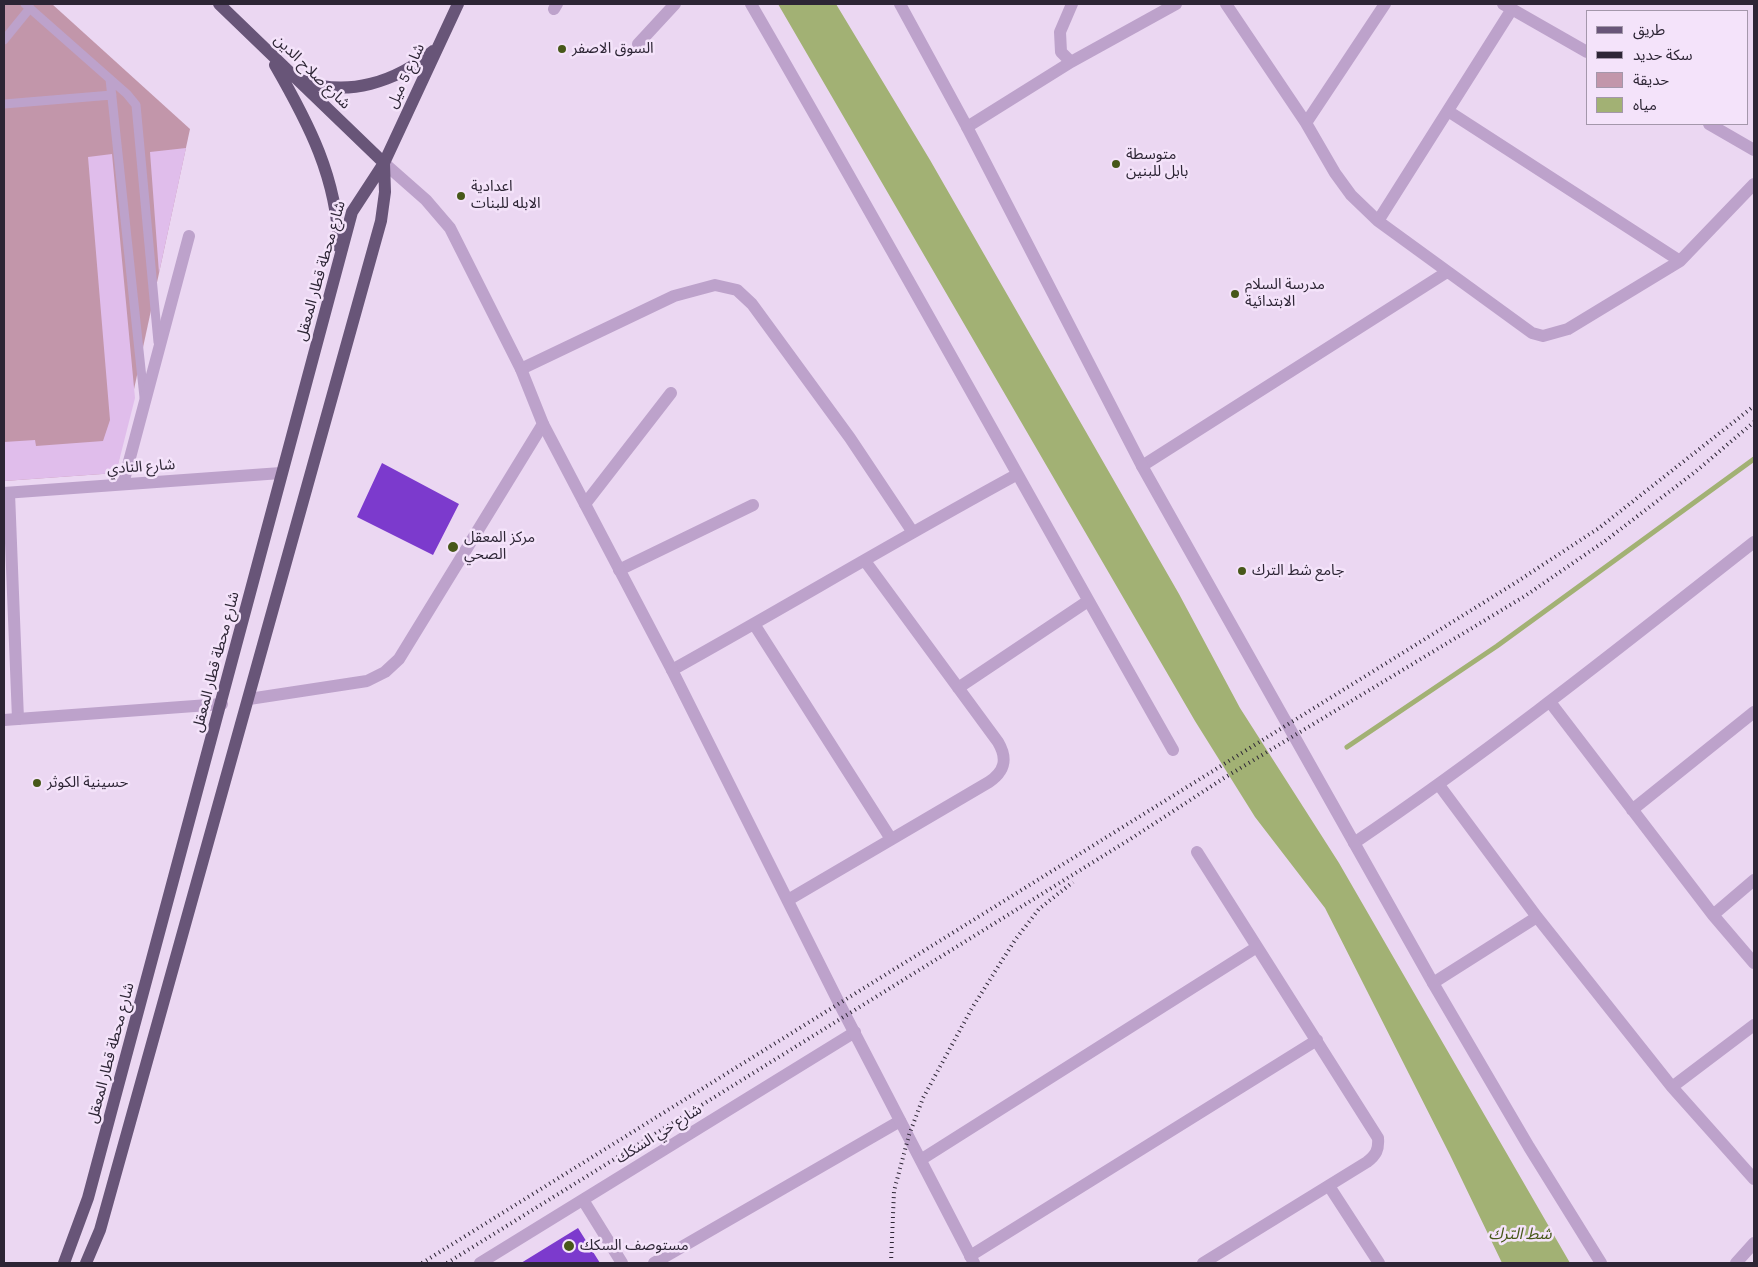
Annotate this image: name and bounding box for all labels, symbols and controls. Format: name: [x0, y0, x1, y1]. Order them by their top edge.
legend: [1586, 10, 1748, 125]
text: طريق: [1633, 21, 1665, 39]
street label: شارع صلاح الدين: [270, 31, 354, 113]
place label: السوق الاصفر: [572, 40, 654, 58]
street label: شارع 5 ميل: [383, 41, 429, 111]
marker: السوق الاصفر: [556, 43, 568, 55]
text: سكة حديد: [1633, 46, 1693, 64]
text: حديقة: [1633, 71, 1669, 89]
text: مياه: [1633, 96, 1657, 114]
place label: متوسطة بابل للبنين: [1126, 146, 1188, 181]
marker: متوسطة بابل للبنين: [1110, 158, 1122, 170]
place label: اعدادية الابله للبنات: [471, 178, 541, 213]
marker: اعدادية الابله للبنات: [455, 190, 467, 202]
street label: شارع محطة قطار المعقل: [292, 199, 350, 343]
place label: مدرسة السلام الابتدائية: [1245, 276, 1325, 311]
marker: مدرسة السلام الابتدائية: [1229, 288, 1241, 300]
street label: شارع النادي: [106, 456, 176, 478]
place label: مركز المعقل الصحي: [464, 529, 535, 564]
marker: مركز المعقل الصحي: [446, 540, 460, 554]
place label: جامع شط الترك: [1252, 562, 1344, 580]
marker: جامع شط الترك: [1236, 565, 1248, 577]
street label: شارع محطة قطار المعقل: [189, 590, 243, 734]
place label: حسينية الكوثر: [47, 774, 128, 792]
marker: حسينية الكوثر: [31, 777, 43, 789]
street label: شارع محطة قطار المعقل: [84, 981, 138, 1125]
street label: شارع حي السكك: [613, 1100, 705, 1168]
water label: شط الترك: [1488, 1224, 1552, 1244]
place label: مستوصف السكك: [580, 1237, 689, 1255]
marker: مستوصف السكك: [562, 1239, 576, 1253]

